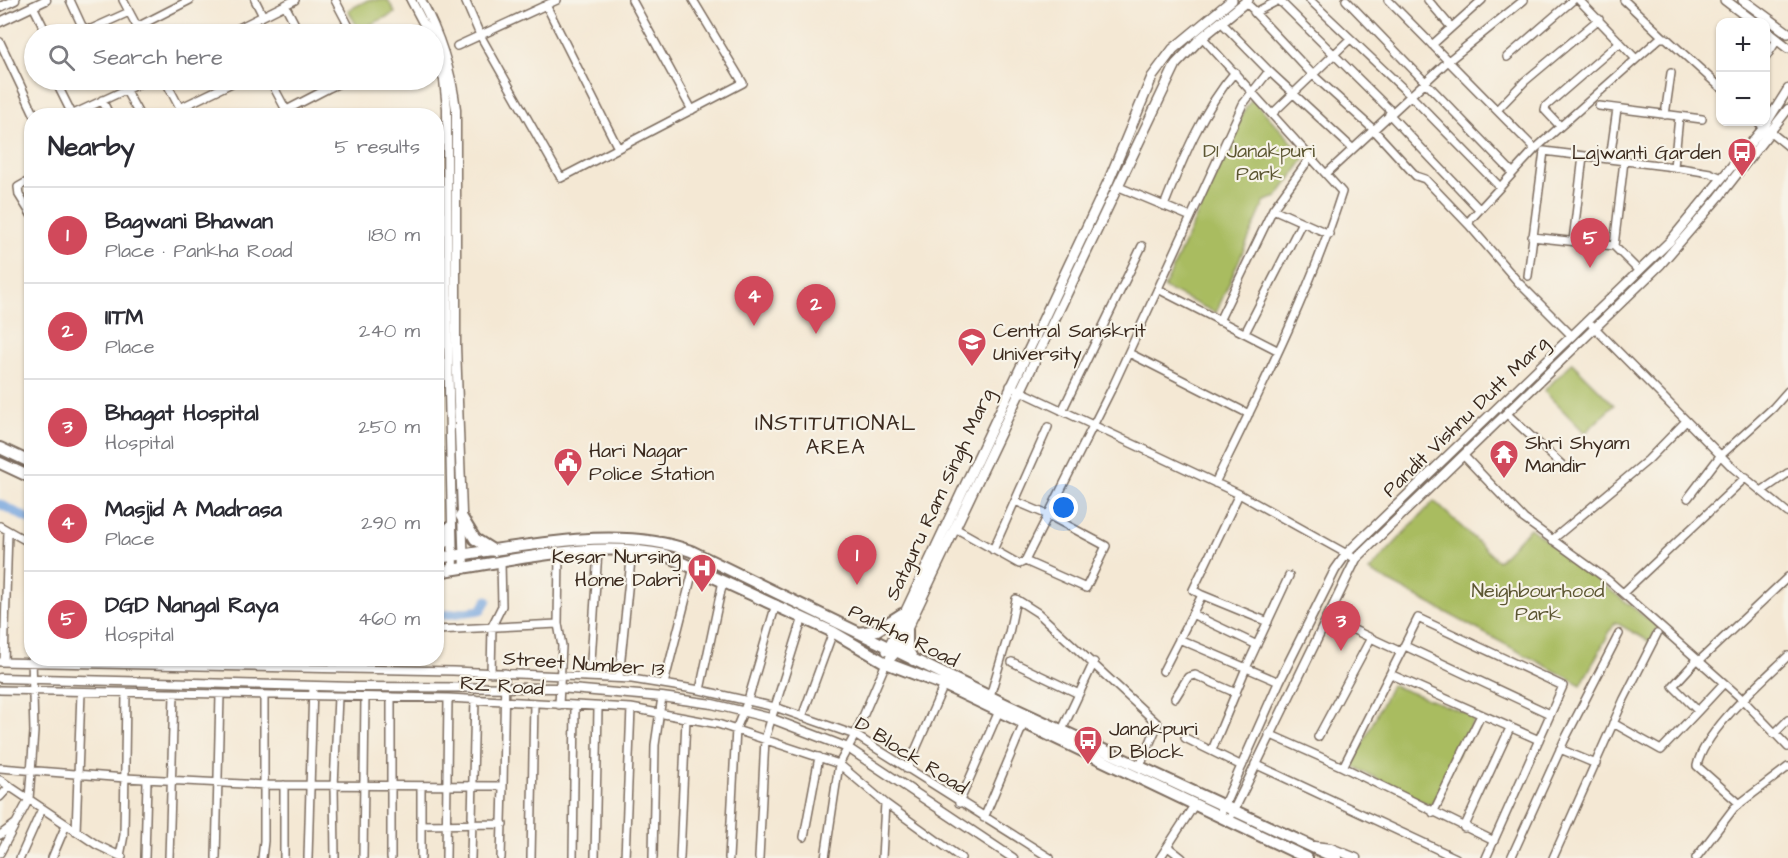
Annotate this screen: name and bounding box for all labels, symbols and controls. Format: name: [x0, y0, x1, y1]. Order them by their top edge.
map controls: [1716, 18, 1770, 126]
button: +: [1716, 18, 1770, 72]
search box: [24, 24, 444, 90]
icon: search: [45, 41, 78, 74]
text: Search here: [93, 42, 223, 73]
button: −: [1716, 72, 1770, 126]
text: Nearby: [48, 129, 135, 165]
text: 5 results: [335, 133, 420, 161]
bus stop icon: Lajwanti Garden: [1726, 136, 1758, 178]
park label: D1 Janakpuri Park: [1203, 137, 1315, 188]
place label: Lajwanti Garden: [1572, 139, 1721, 167]
text: Bagwani Bhawan: [105, 206, 273, 237]
pin: 5: [1570, 218, 1610, 268]
text: 1: [66, 221, 69, 249]
text: 180 m: [368, 221, 420, 249]
text: Place · Pankha Road: [105, 237, 293, 265]
pin: 4: [734, 276, 774, 326]
pin: 2: [796, 284, 836, 334]
text: IITM: [105, 302, 144, 333]
text: 2: [62, 317, 73, 345]
text: 240 m: [359, 317, 420, 345]
place label: Central Sanskrit University: [993, 317, 1146, 369]
school or university icon: Central Sanskrit University: [956, 326, 988, 368]
street label: Pandit Vishnu Dutt Marg: [1376, 330, 1556, 504]
text: Place: [105, 333, 155, 361]
street label: Satguru Ram Singh Marg: [878, 384, 1002, 605]
text: Bhagat Hospital: [105, 398, 259, 429]
district label: INSTITUTIONAL AREA: [755, 409, 917, 462]
text: 3: [62, 413, 73, 441]
text: 250 m: [358, 413, 420, 441]
text: Hospital: [105, 429, 174, 457]
place label: Shri Shyam Mandir: [1525, 429, 1630, 480]
place label: Hari Nagar Police Station: [589, 437, 714, 488]
temple icon: Shri Shyam Mandir: [1488, 438, 1520, 480]
public building icon: Hari Nagar Police Station: [552, 446, 584, 488]
your location: [1049, 493, 1078, 522]
text: Masjid A Madrasa: [105, 494, 282, 525]
text: 4: [61, 509, 74, 537]
text: 290 m: [361, 509, 420, 537]
text: Place: [105, 525, 155, 553]
pin: 1: [838, 536, 876, 585]
place label: Kesar Nursing Home Dabri: [552, 543, 681, 594]
hospital icon: Kesar Nursing Home Dabri: [686, 552, 718, 594]
park label: Neighbourhood Park: [1472, 577, 1604, 628]
text: DGD Nangal Raya: [105, 590, 279, 621]
street label: Pankha Road: [844, 597, 963, 675]
pin: 3: [1322, 602, 1360, 651]
text: 5: [60, 605, 75, 633]
text: 460 m: [358, 605, 420, 633]
text: Hospital: [105, 621, 174, 649]
street label: Street Number 13: [502, 644, 666, 684]
street label: RZ Road: [459, 669, 545, 703]
street label: D Block Road: [850, 710, 973, 802]
place label: Janakpuri D Block: [1109, 715, 1198, 766]
bus stop icon: Janakpuri D Block: [1072, 724, 1104, 766]

